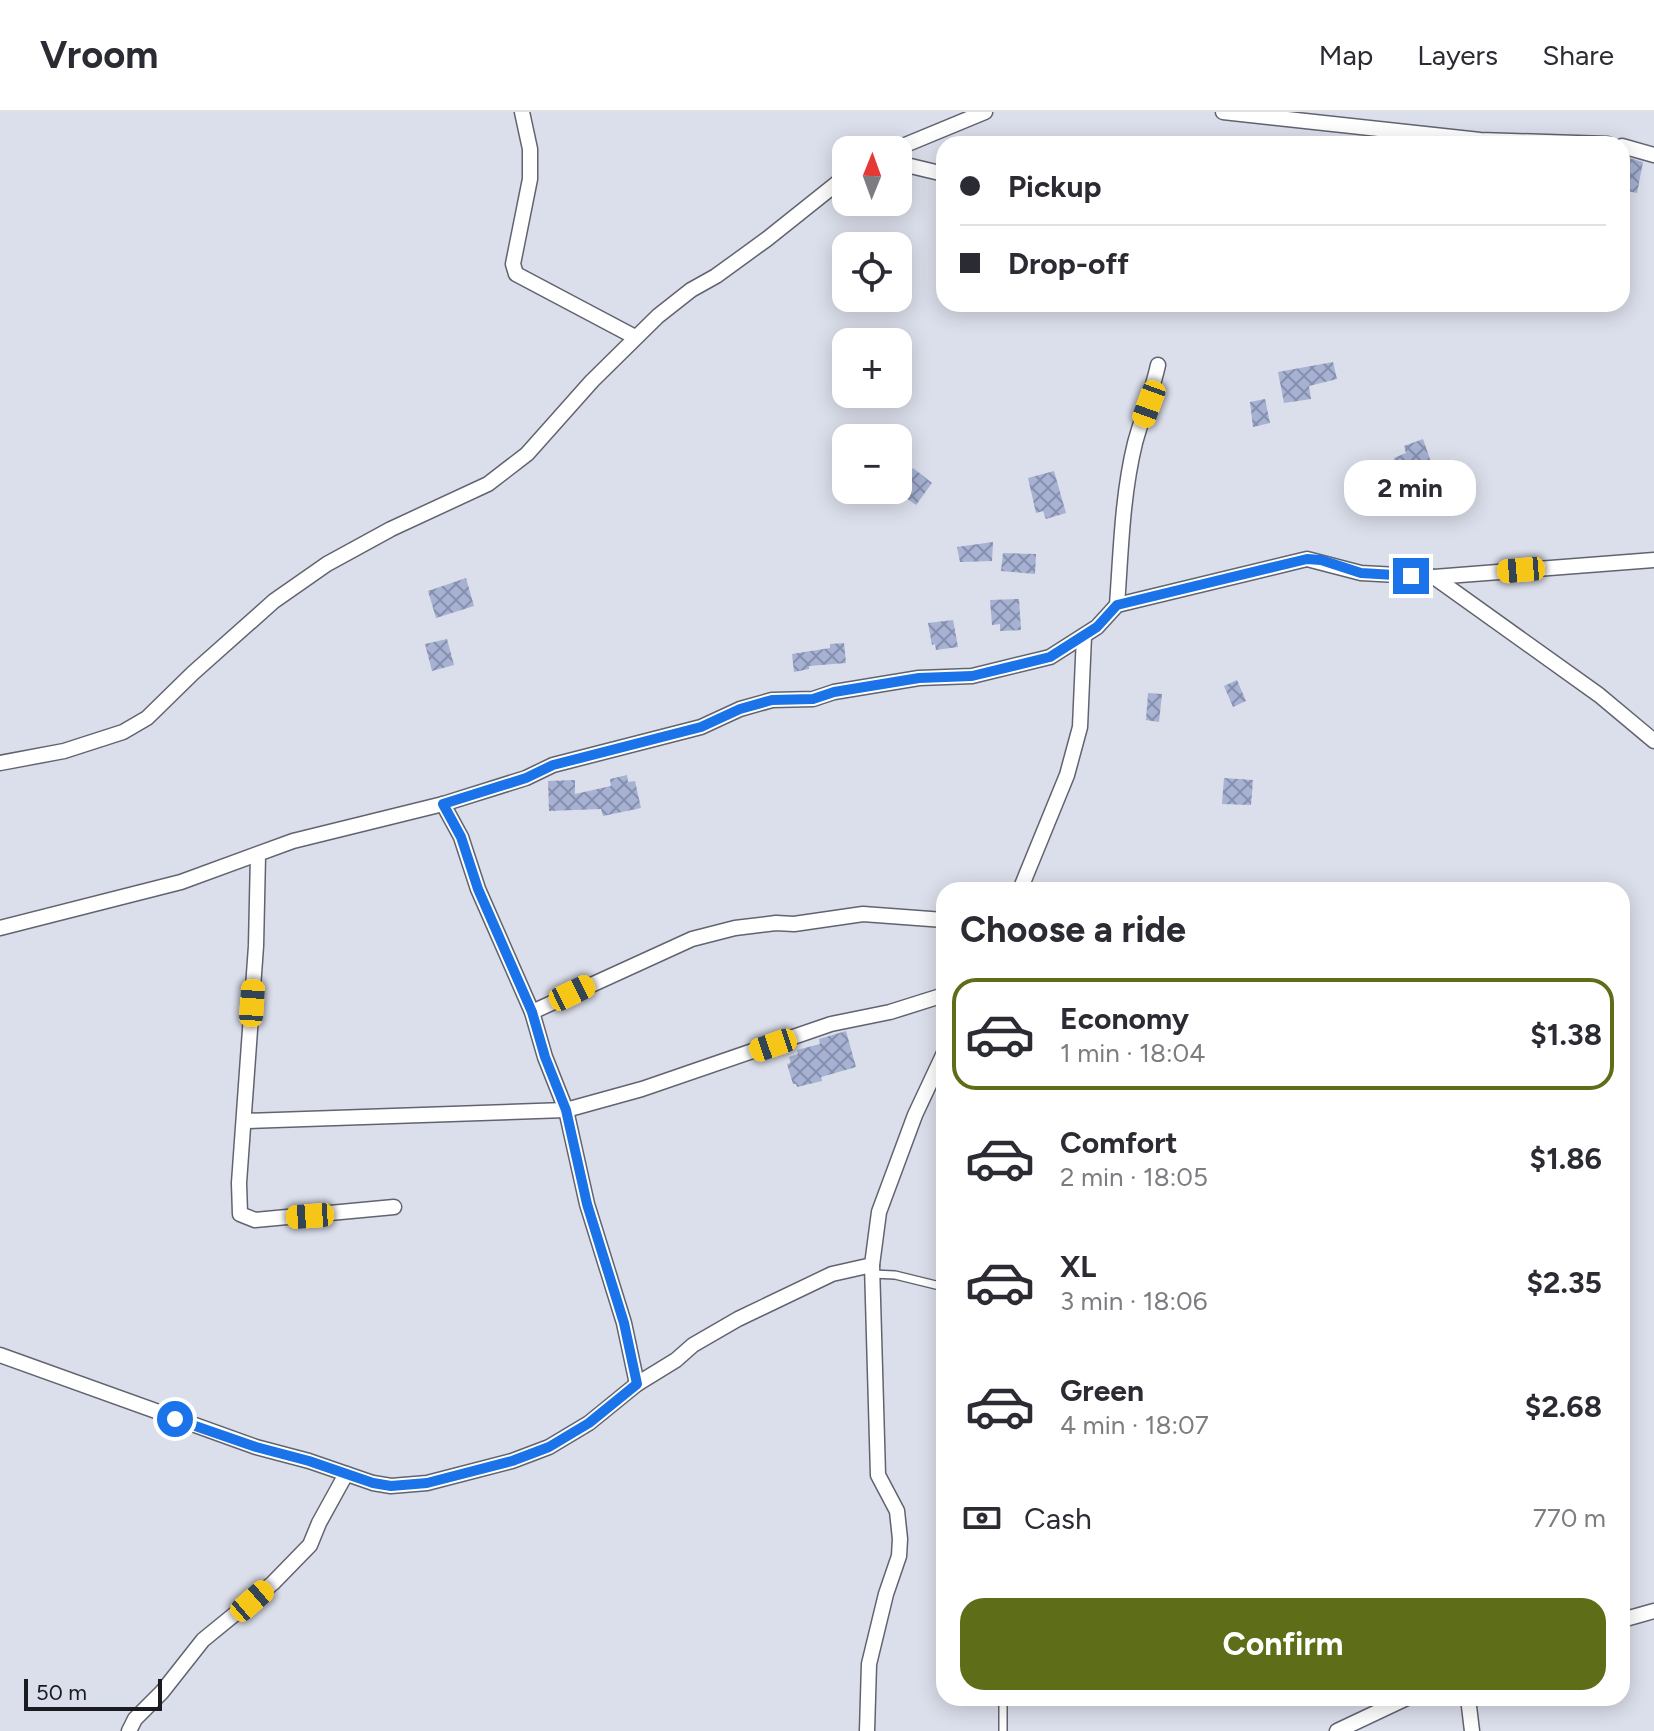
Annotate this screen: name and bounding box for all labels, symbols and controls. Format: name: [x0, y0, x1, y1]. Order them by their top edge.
text: Vroom: [40, 32, 158, 78]
text: Map: [1319, 38, 1373, 72]
text: Layers: [1417, 38, 1498, 72]
text: Share: [1542, 38, 1614, 72]
north arrow: [832, 136, 912, 216]
map controls: [832, 136, 912, 504]
text: Pickup: [1008, 168, 1102, 205]
button: locate: [832, 232, 912, 312]
text: Drop-off: [1008, 245, 1129, 282]
button: +: [832, 328, 912, 408]
car: [1130, 377, 1168, 431]
button: −: [832, 424, 912, 504]
callout: 2 min: [1345, 460, 1477, 516]
text: 2 min: [1377, 472, 1443, 504]
car: [1496, 556, 1546, 584]
route end: [1393, 558, 1429, 594]
text: Choose a ride: [960, 908, 1186, 951]
car: [545, 972, 599, 1014]
car: [238, 978, 266, 1028]
icon: car: [964, 998, 1036, 1070]
text: Economy: [1060, 1000, 1189, 1037]
text: $1.38: [1530, 1016, 1602, 1053]
car: [746, 1026, 800, 1064]
text: 1 min · 18:04: [1060, 1037, 1205, 1069]
icon: car: [964, 1122, 1036, 1194]
text: Comfort: [1060, 1124, 1178, 1161]
text: $1.86: [1530, 1140, 1602, 1177]
text: 2 min · 18:05: [1060, 1161, 1208, 1193]
car: [285, 1202, 335, 1230]
icon: car: [964, 1246, 1036, 1318]
text: XL: [1060, 1248, 1096, 1285]
text: $2.35: [1526, 1264, 1602, 1301]
text: 3 min · 18:06: [1060, 1285, 1207, 1317]
icon: car: [964, 1370, 1036, 1442]
text: Green: [1060, 1372, 1144, 1409]
text: $2.68: [1525, 1388, 1602, 1425]
route start: [157, 1401, 193, 1437]
text: 4 min · 18:07: [1060, 1409, 1209, 1441]
icon: cash: [960, 1496, 1004, 1540]
text: Cash: [1024, 1500, 1092, 1537]
text: 770 m: [1533, 1502, 1606, 1534]
car: [226, 1576, 278, 1626]
button: Confirm: [960, 1598, 1606, 1690]
scale bar: [24, 1675, 162, 1711]
text: 50 m: [36, 1679, 87, 1706]

